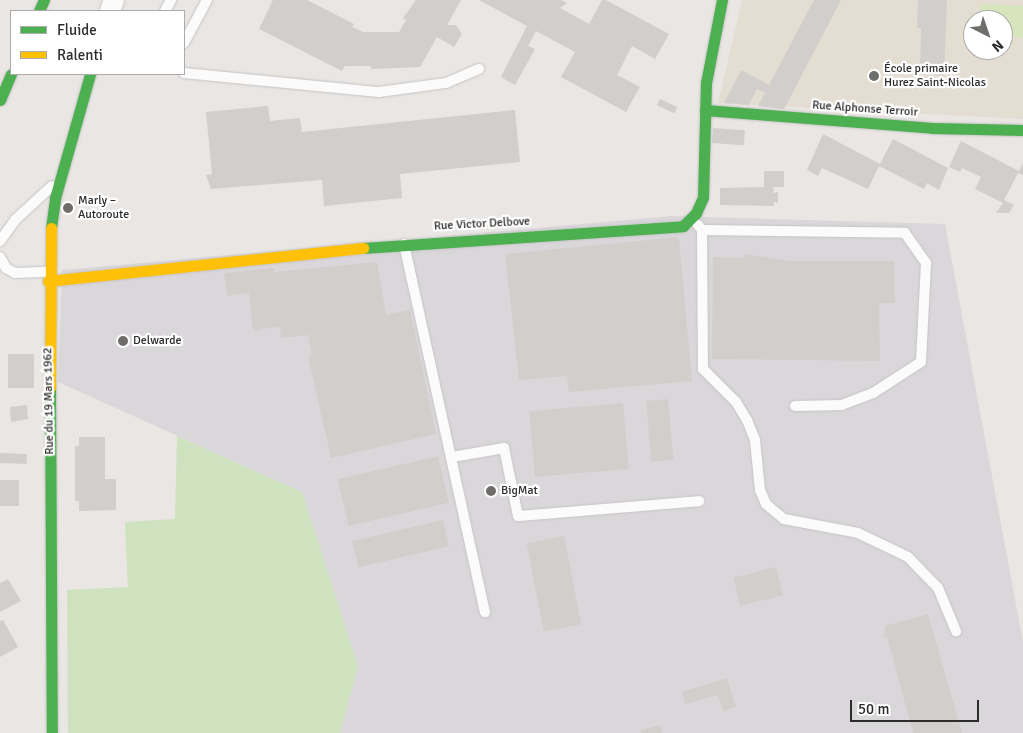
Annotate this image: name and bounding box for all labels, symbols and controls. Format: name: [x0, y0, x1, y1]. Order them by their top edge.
legend: [10, 10, 185, 75]
north arrow: [963, 10, 1013, 60]
text: Fluide: [57, 21, 97, 39]
text: N: [988, 36, 1007, 56]
text: Ralenti: [57, 46, 103, 64]
place label: École primaire Hurez Saint-Nicolas: [884, 62, 986, 90]
marker: École primaire Hurez Saint-Nicolas: [868, 70, 880, 82]
street label: Rue Alphonse Terroir: [812, 98, 918, 120]
place label: Marly – Autoroute: [78, 194, 129, 222]
marker: Marly – Autoroute: [62, 202, 74, 214]
street label: Rue Victor Delbove: [434, 214, 530, 234]
place label: Delwarde: [133, 334, 182, 348]
marker: Delwarde: [117, 335, 129, 347]
street label: Rue du 19 Mars 1962: [41, 347, 57, 455]
place label: BigMat: [501, 484, 538, 498]
marker: BigMat: [485, 485, 497, 497]
scale bar: [853, 690, 982, 722]
text: 50 m: [858, 700, 889, 718]

